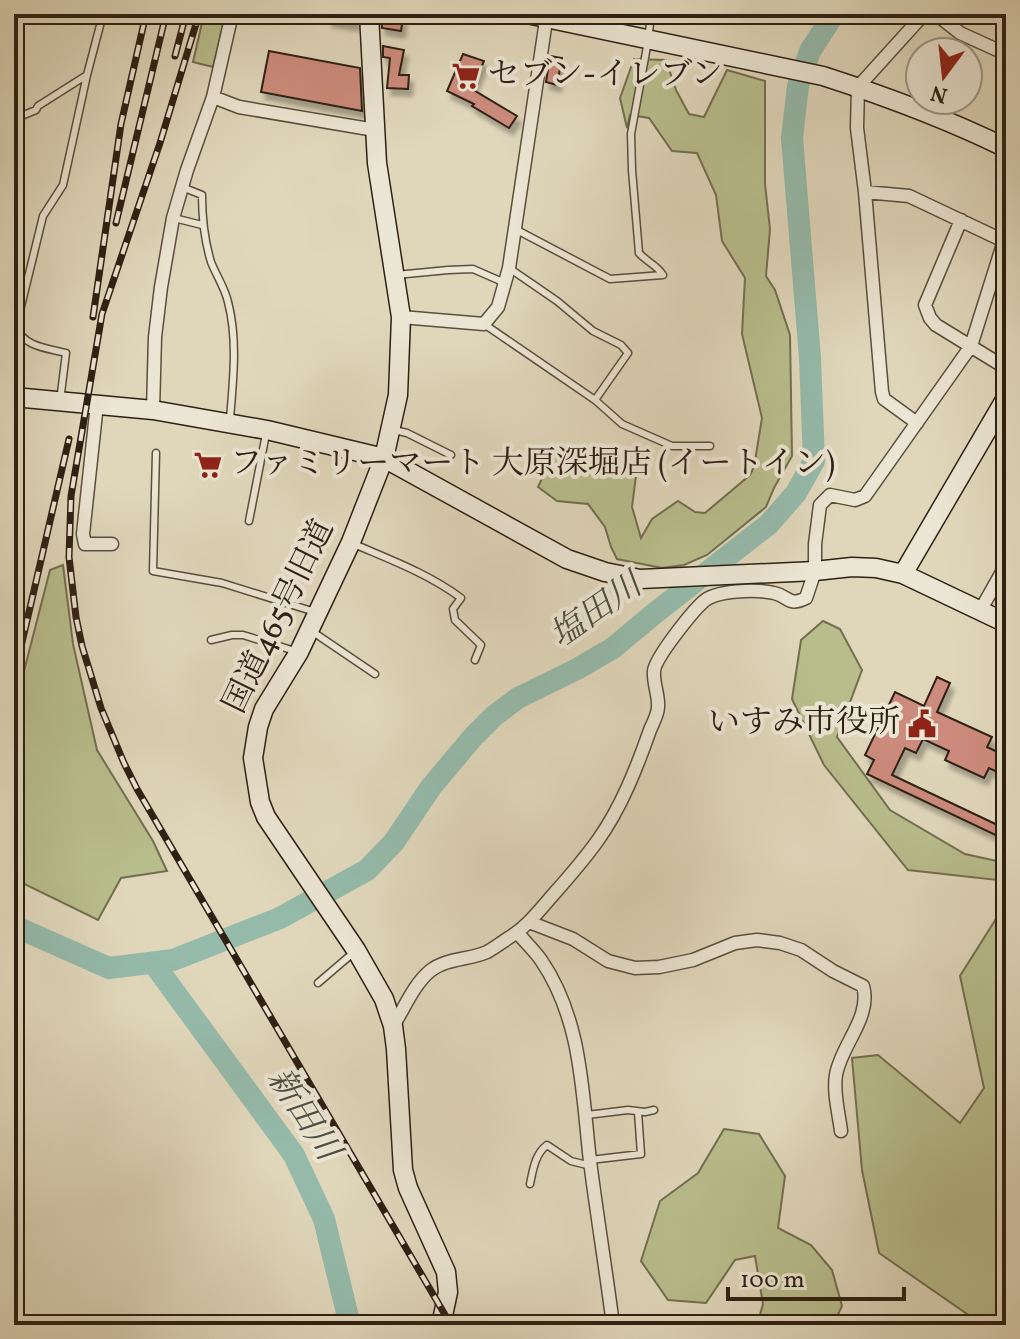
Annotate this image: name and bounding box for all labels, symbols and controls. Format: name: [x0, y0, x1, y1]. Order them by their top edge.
north arrow: [904, 36, 984, 116]
place label: セブン-イレブン: [488, 54, 723, 98]
supermarket icon: セブン-イレブン: [451, 61, 481, 91]
text: N: [928, 76, 951, 110]
place label: ファミリーマート 大原深堀店 (イートイン): [230, 443, 835, 487]
supermarket icon: ファミリーマート 大原深堀店 (イートイン): [193, 450, 223, 480]
street label: 国道465号旧道: [214, 513, 346, 721]
water label: 塩田川: [542, 561, 656, 661]
place label: いすみ市役所: [708, 702, 900, 746]
public building icon: いすみ市役所: [907, 709, 937, 739]
water label: 新田川: [255, 1059, 352, 1174]
scale bar: [728, 1251, 904, 1301]
text: 100 m: [740, 1264, 805, 1298]

